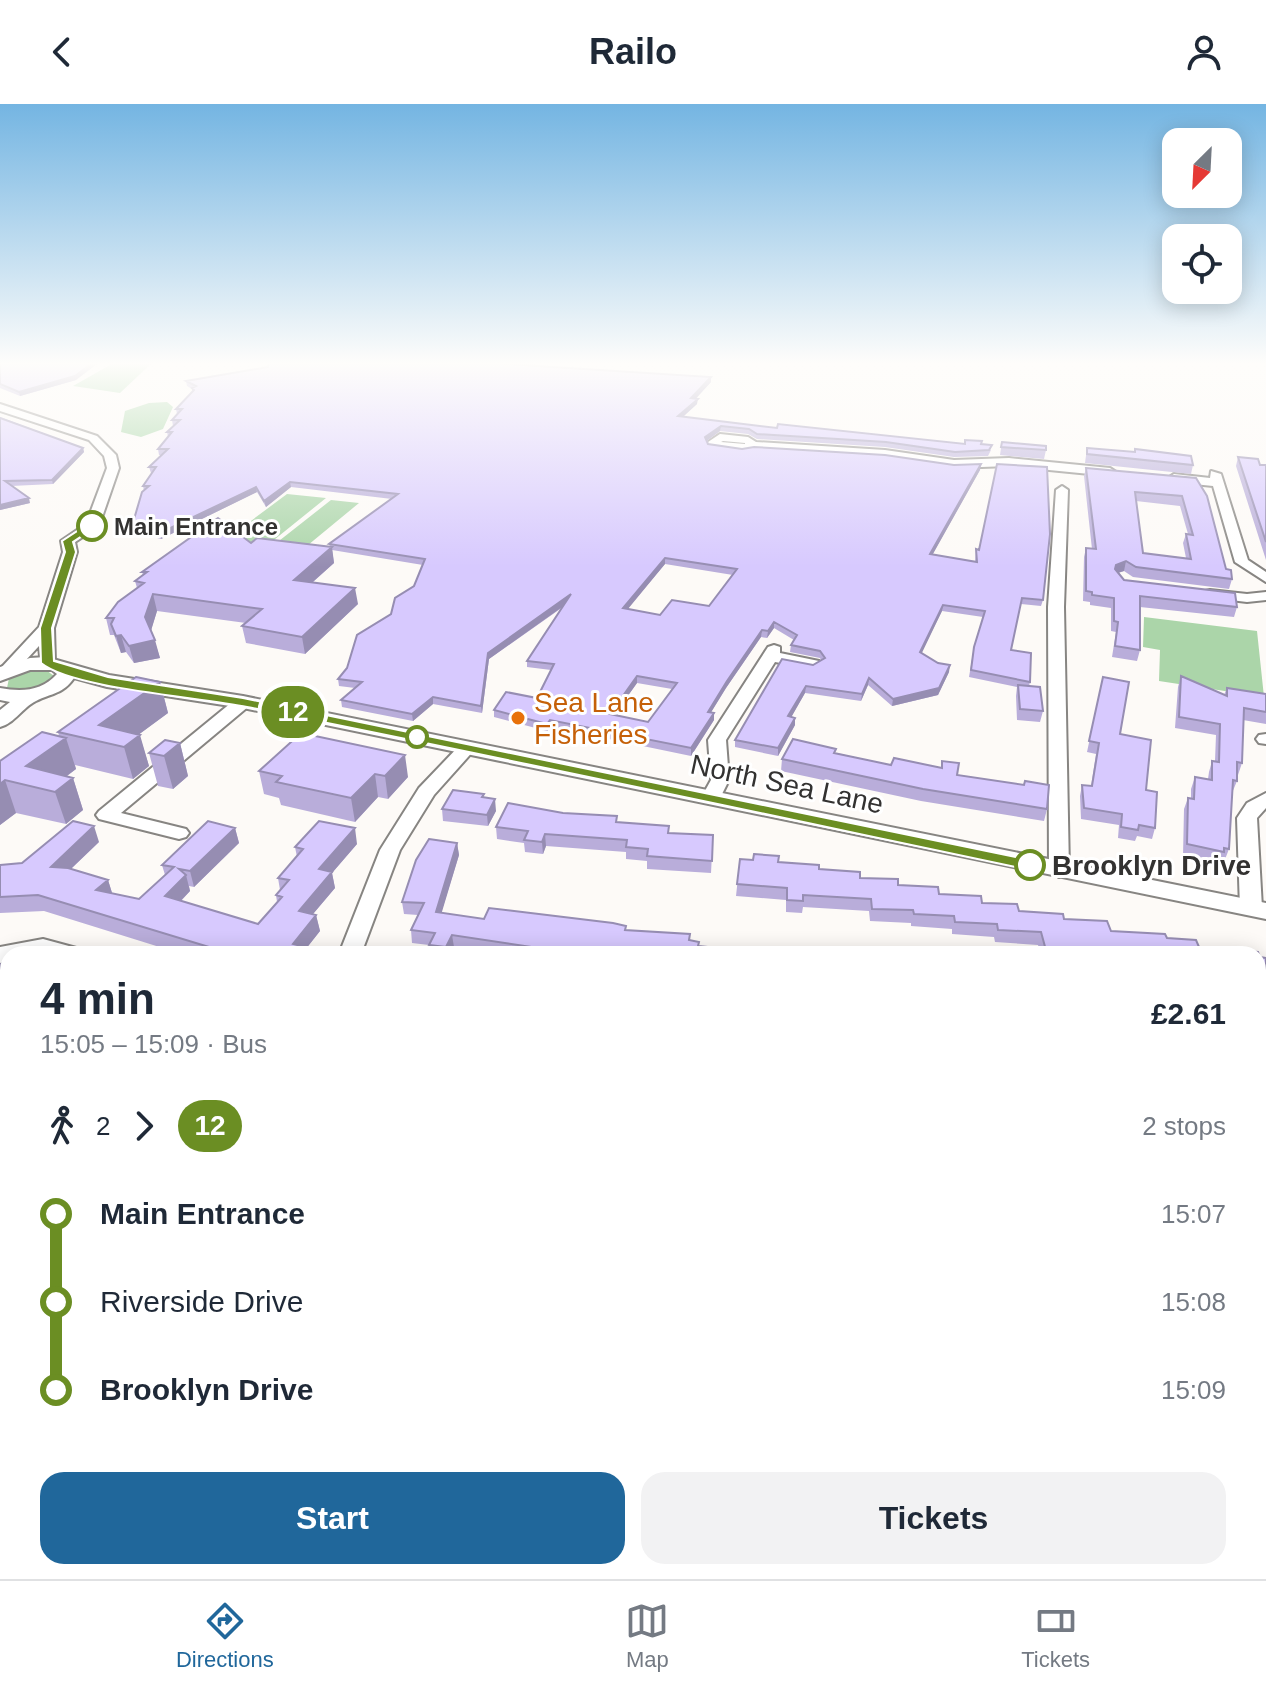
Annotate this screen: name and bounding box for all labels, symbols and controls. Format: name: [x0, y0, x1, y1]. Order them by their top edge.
icon: back: [40, 30, 84, 74]
icon: person: [1182, 30, 1226, 74]
text: Railo: [589, 31, 677, 72]
north arrow: [1162, 128, 1242, 208]
map controls: [1162, 128, 1242, 304]
button: locate: [1162, 224, 1242, 304]
marker: Main Entrance: [77, 511, 107, 541]
place label: Main Entrance: [114, 513, 278, 540]
line badge: 12: [257, 686, 329, 738]
place label: Sea Lane Fisheries: [534, 687, 654, 750]
text: 12: [277, 696, 309, 727]
marker: Sea Lane Fisheries: [509, 709, 527, 727]
unlabelled marker: [406, 726, 428, 748]
street label: North Sea Lane: [688, 748, 886, 820]
marker: Brooklyn Drive: [1015, 850, 1045, 880]
place label: Brooklyn Drive: [1052, 850, 1251, 881]
text: 4 min: [40, 974, 155, 1023]
text: £2.61: [1151, 997, 1226, 1030]
text: 15:05 – 15:09 · Bus: [40, 1029, 267, 1059]
icon: walk: [40, 1104, 84, 1148]
icon: forward: [122, 1104, 166, 1148]
text: 12: [194, 1110, 226, 1141]
text: 2: [96, 1111, 110, 1141]
text: 2 stops: [1142, 1111, 1226, 1141]
text: Main Entrance: [100, 1197, 305, 1230]
text: 15:07: [1161, 1199, 1226, 1229]
text: Riverside Drive: [100, 1285, 303, 1318]
text: 15:08: [1161, 1287, 1226, 1317]
text: Brooklyn Drive: [100, 1373, 313, 1406]
text: 15:09: [1161, 1375, 1226, 1405]
button: Start: [40, 1472, 625, 1564]
button: Tickets: [641, 1472, 1226, 1564]
tab: Directions: [176, 1599, 274, 1673]
tab: Map: [625, 1599, 669, 1673]
tab: Tickets: [1021, 1599, 1090, 1673]

